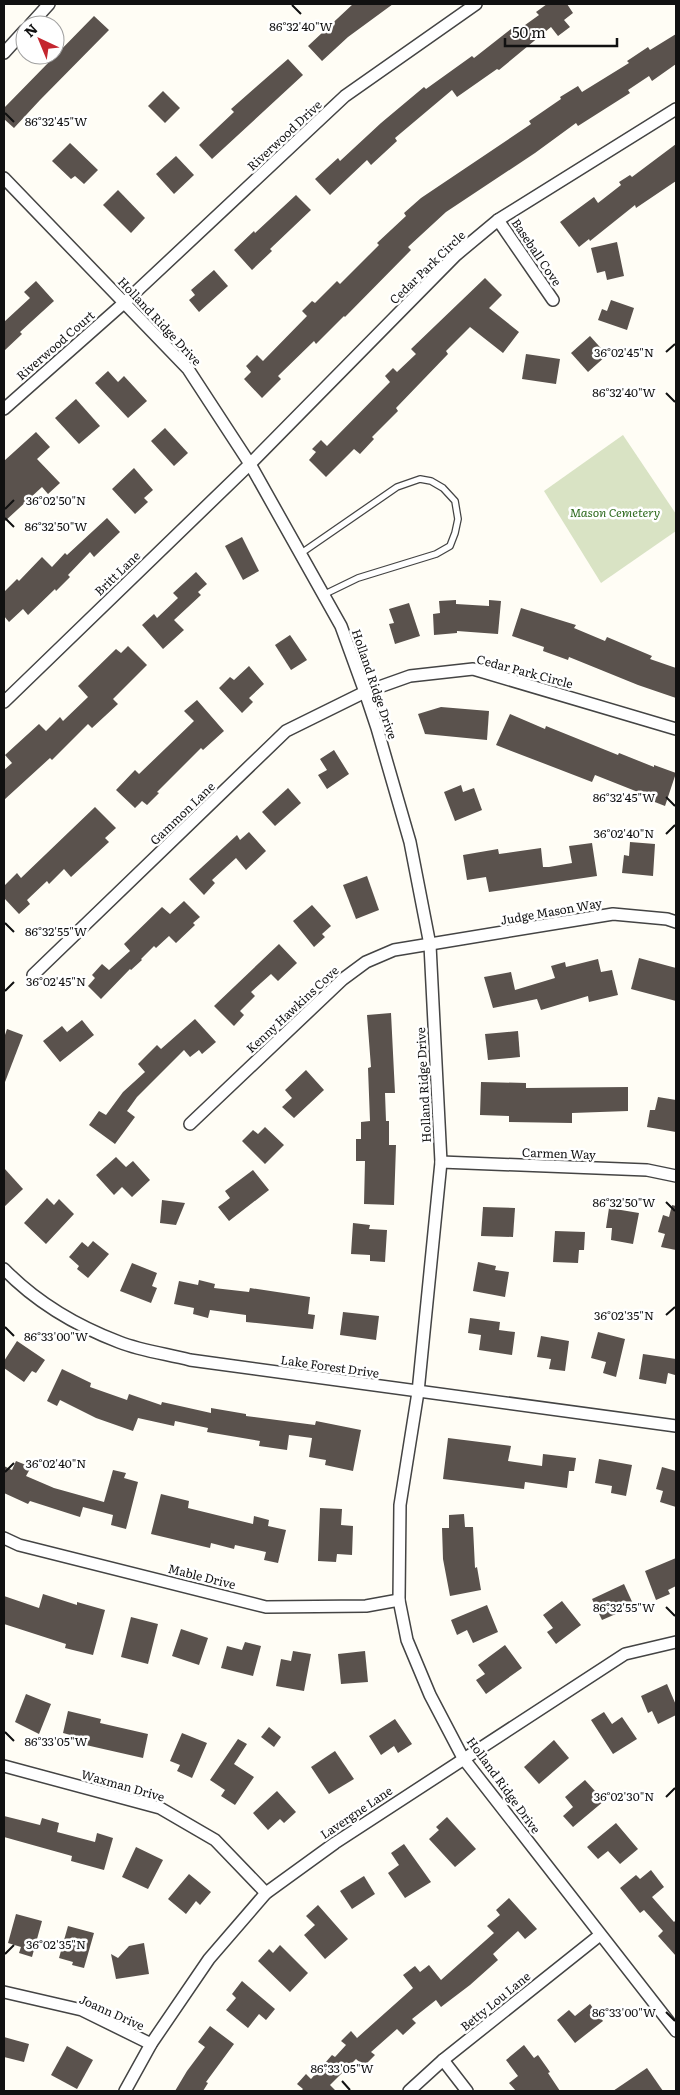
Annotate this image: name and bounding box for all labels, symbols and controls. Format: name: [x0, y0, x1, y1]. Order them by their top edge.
north arrow: [15, 15, 65, 65]
scale bar: [505, 15, 618, 47]
text: 86°32'40"W: [269, 17, 333, 35]
text: N: [19, 18, 42, 41]
text: 50 m: [512, 20, 546, 43]
street label: Riverwood Drive: [243, 96, 325, 174]
text: 86°32'45"W: [25, 112, 87, 130]
street label: Baseball Cove: [508, 215, 566, 289]
street label: Cedar Park Circle: [385, 226, 469, 308]
street label: Holland Ridge Drive: [114, 273, 206, 369]
street label: Riverwood Court: [12, 306, 98, 384]
text: 36°02'45"N: [594, 343, 654, 361]
text: 86°32'40"W: [592, 383, 656, 401]
text: 36°02'50"N: [26, 491, 86, 509]
park label: Mason Cemetery: [570, 503, 660, 521]
text: 86°32'50"W: [25, 517, 87, 535]
street label: Britt Lane: [90, 547, 144, 599]
street label: Holland Ridge Drive: [348, 626, 402, 742]
street label: Cedar Park Circle: [475, 649, 575, 693]
street label: Gammon Lane: [146, 777, 218, 849]
text: 86°32'45"W: [593, 788, 655, 806]
text: 36°02'40"N: [594, 824, 654, 842]
street label: Judge Mason Way: [499, 893, 603, 929]
text: 86°32'55"W: [25, 922, 87, 940]
street label: Kenny Hawkins Cove: [242, 961, 342, 1057]
text: 36°02'45"N: [26, 972, 86, 990]
street label: Holland Ridge Drive: [411, 1027, 435, 1143]
street label: Carmen Way: [522, 1143, 596, 1163]
text: 86°32'50"W: [593, 1193, 655, 1211]
text: 36°02'35"N: [594, 1306, 654, 1324]
text: 86°33'00"W: [24, 1327, 88, 1345]
street label: Lake Forest Drive: [280, 1350, 380, 1382]
text: 36°02'40"N: [26, 1454, 86, 1472]
street label: Mable Drive: [166, 1559, 238, 1593]
text: 86°32'55"W: [593, 1598, 655, 1616]
text: 86°33'05"W: [24, 1732, 88, 1750]
street label: Holland Ridge Drive: [463, 1733, 545, 1837]
street label: Waxman Drive: [79, 1764, 167, 1806]
street label: Lavergne Lane: [316, 1781, 396, 1843]
text: 36°02'30"N: [594, 1787, 654, 1805]
text: 36°02'35"N: [26, 1935, 86, 1953]
street label: Betty Lou Lane: [456, 1967, 534, 2035]
street label: Joann Drive: [77, 1990, 147, 2034]
text: 86°33'00"W: [592, 2003, 656, 2021]
text: 86°33'05"W: [310, 2059, 374, 2077]

